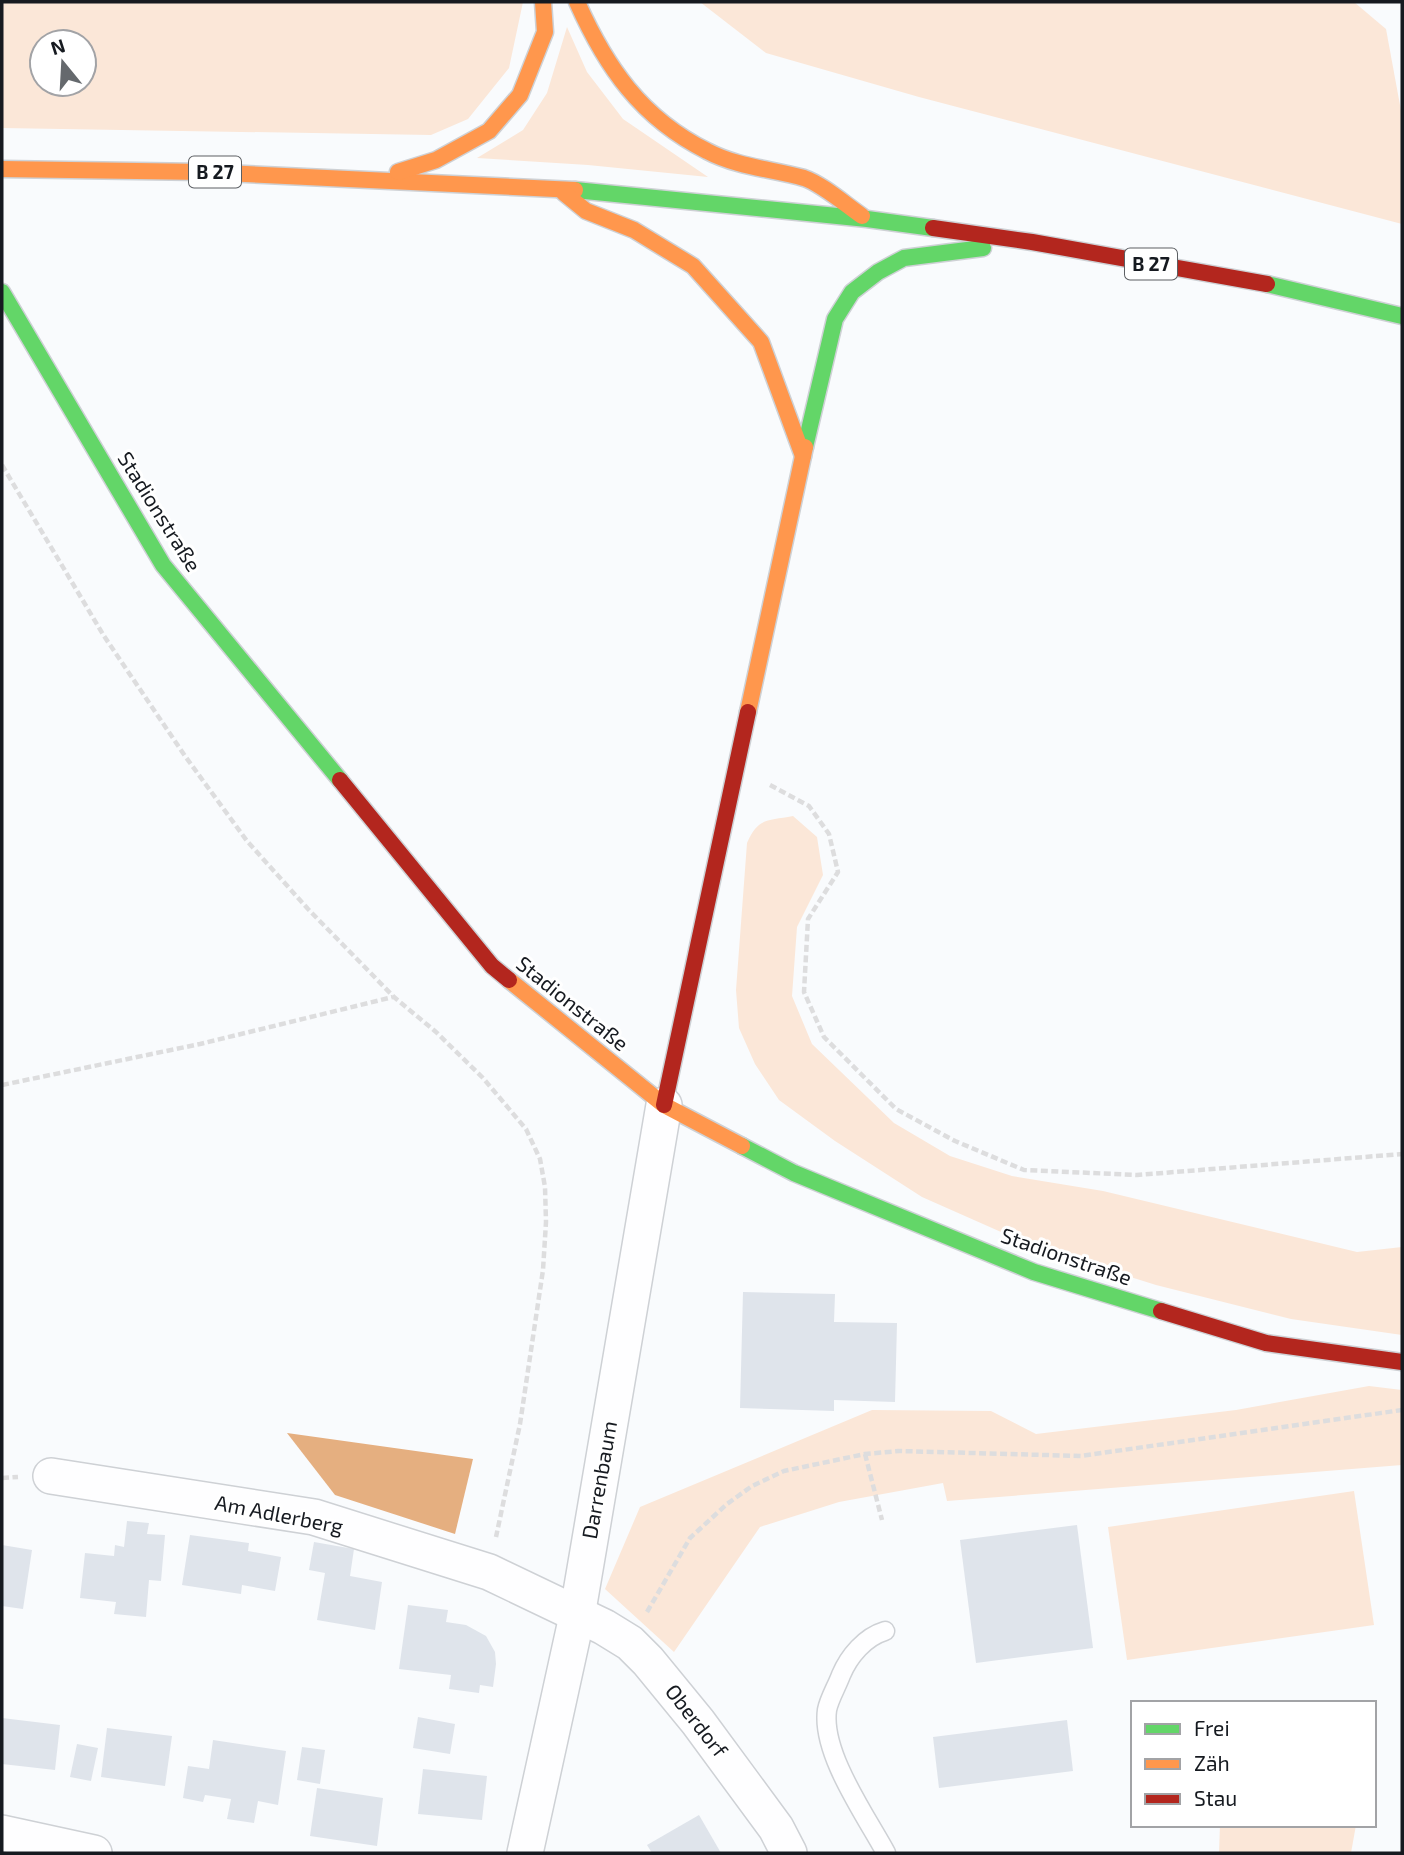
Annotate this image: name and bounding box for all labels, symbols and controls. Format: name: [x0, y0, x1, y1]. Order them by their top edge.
north arrow: [28, 28, 98, 98]
text: N: [48, 33, 68, 59]
road number: B 27: [189, 156, 241, 188]
road number: B 27: [1125, 248, 1177, 280]
street label: Stadionstraße: [113, 447, 207, 576]
street label: Stadionstraße: [512, 950, 634, 1056]
street label: Stadionstraße: [998, 1222, 1135, 1290]
street label: Darrenbaum: [576, 1419, 621, 1541]
street label: Am Adlerberg: [213, 1489, 346, 1538]
street label: Oberdorf: [661, 1679, 734, 1762]
legend: [1131, 1701, 1376, 1827]
text: Frei: [1194, 1715, 1230, 1740]
text: Zäh: [1194, 1750, 1230, 1775]
text: Stau: [1194, 1785, 1237, 1810]

